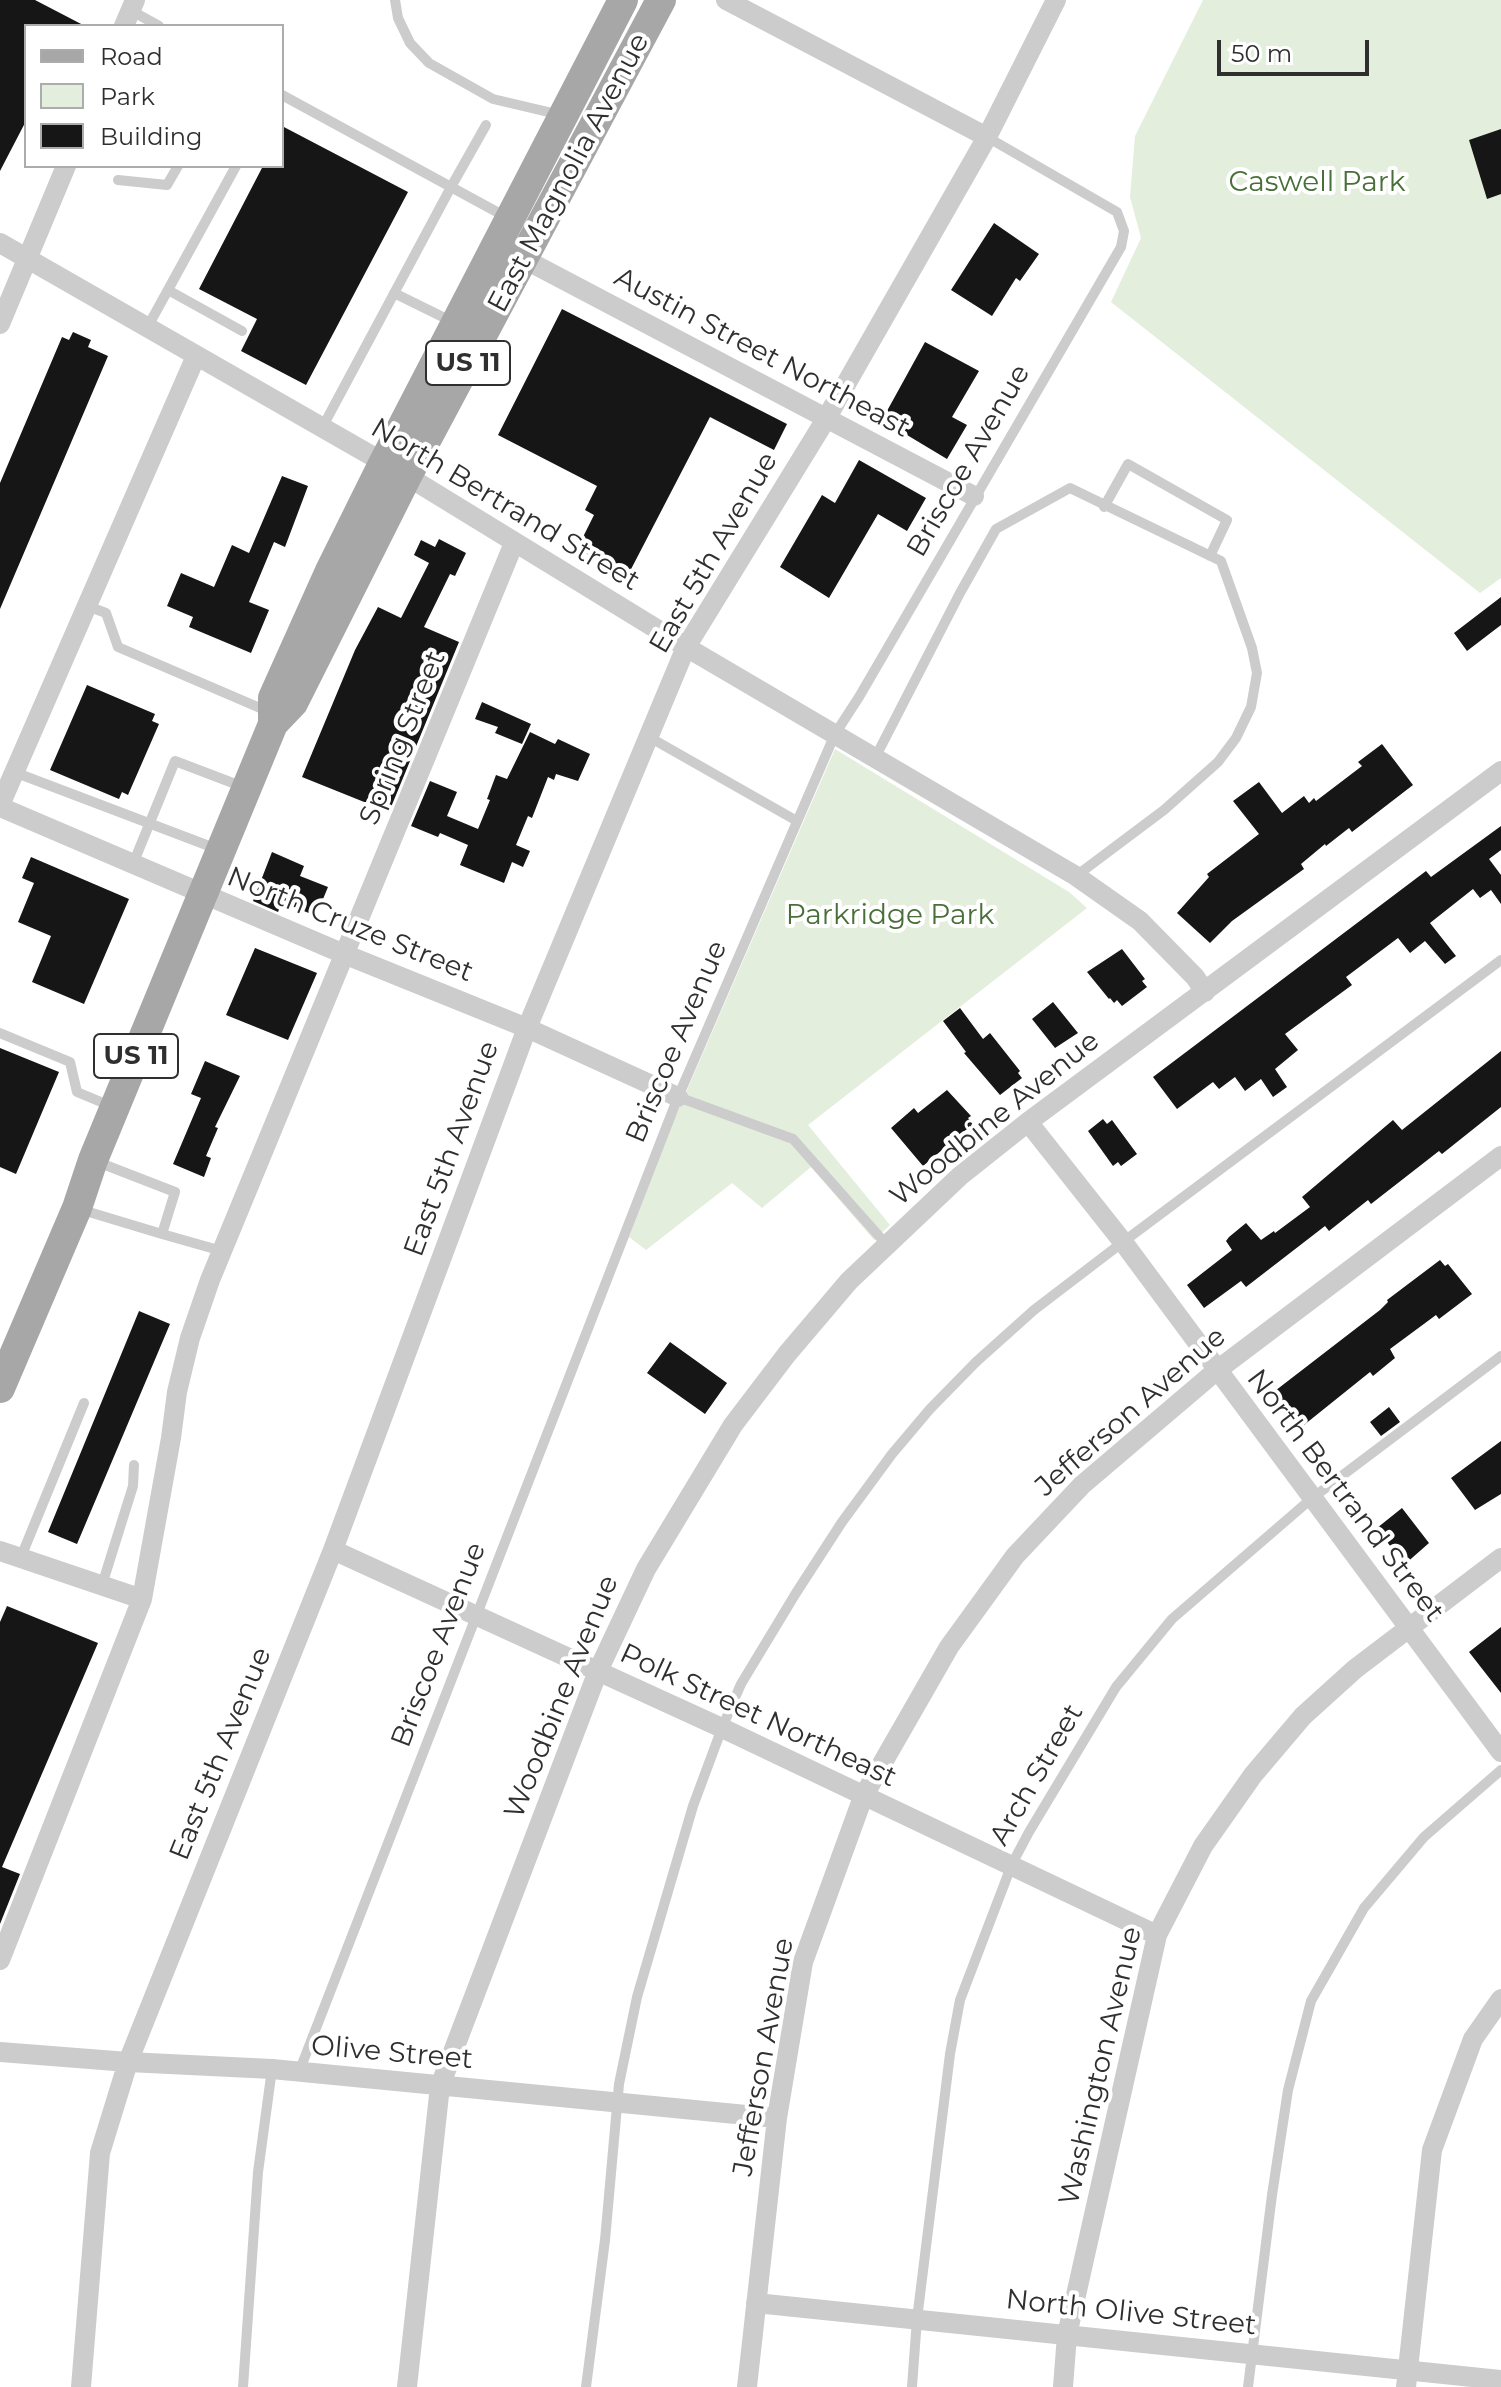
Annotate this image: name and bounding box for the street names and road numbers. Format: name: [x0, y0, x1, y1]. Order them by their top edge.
street label: East Magnolia Avenue: [481, 28, 657, 318]
street label: Austin Street Northeast: [609, 261, 915, 445]
road number: US 11: [426, 341, 510, 385]
street label: Briscoe Avenue: [900, 359, 1038, 563]
street label: North Bertrand Street: [365, 412, 645, 598]
street label: East 5th Avenue: [643, 447, 785, 659]
street label: Spring Street: [353, 646, 453, 830]
street label: North Cruze Street: [222, 860, 478, 990]
street label: Briscoe Avenue: [619, 936, 735, 1148]
street label: Woodbine Avenue: [884, 1024, 1106, 1214]
road number: US 11: [94, 1034, 178, 1078]
street label: East 5th Avenue: [397, 1037, 507, 1261]
street label: Jefferson Avenue: [1029, 1320, 1233, 1504]
street label: North Bertrand Street: [1239, 1363, 1451, 1629]
street label: Briscoe Avenue: [385, 1538, 493, 1752]
street label: Woodbine Avenue: [498, 1571, 626, 1823]
street label: Polk Street Northeast: [614, 1637, 902, 1795]
street label: East 5th Avenue: [163, 1643, 279, 1865]
street label: Arch Street: [983, 1698, 1091, 1852]
street label: Washington Avenue: [1053, 1924, 1149, 2208]
street label: Jefferson Avenue: [727, 1935, 801, 2179]
street label: Olive Street: [310, 2029, 474, 2077]
street label: North Olive Street: [1004, 2283, 1258, 2343]

